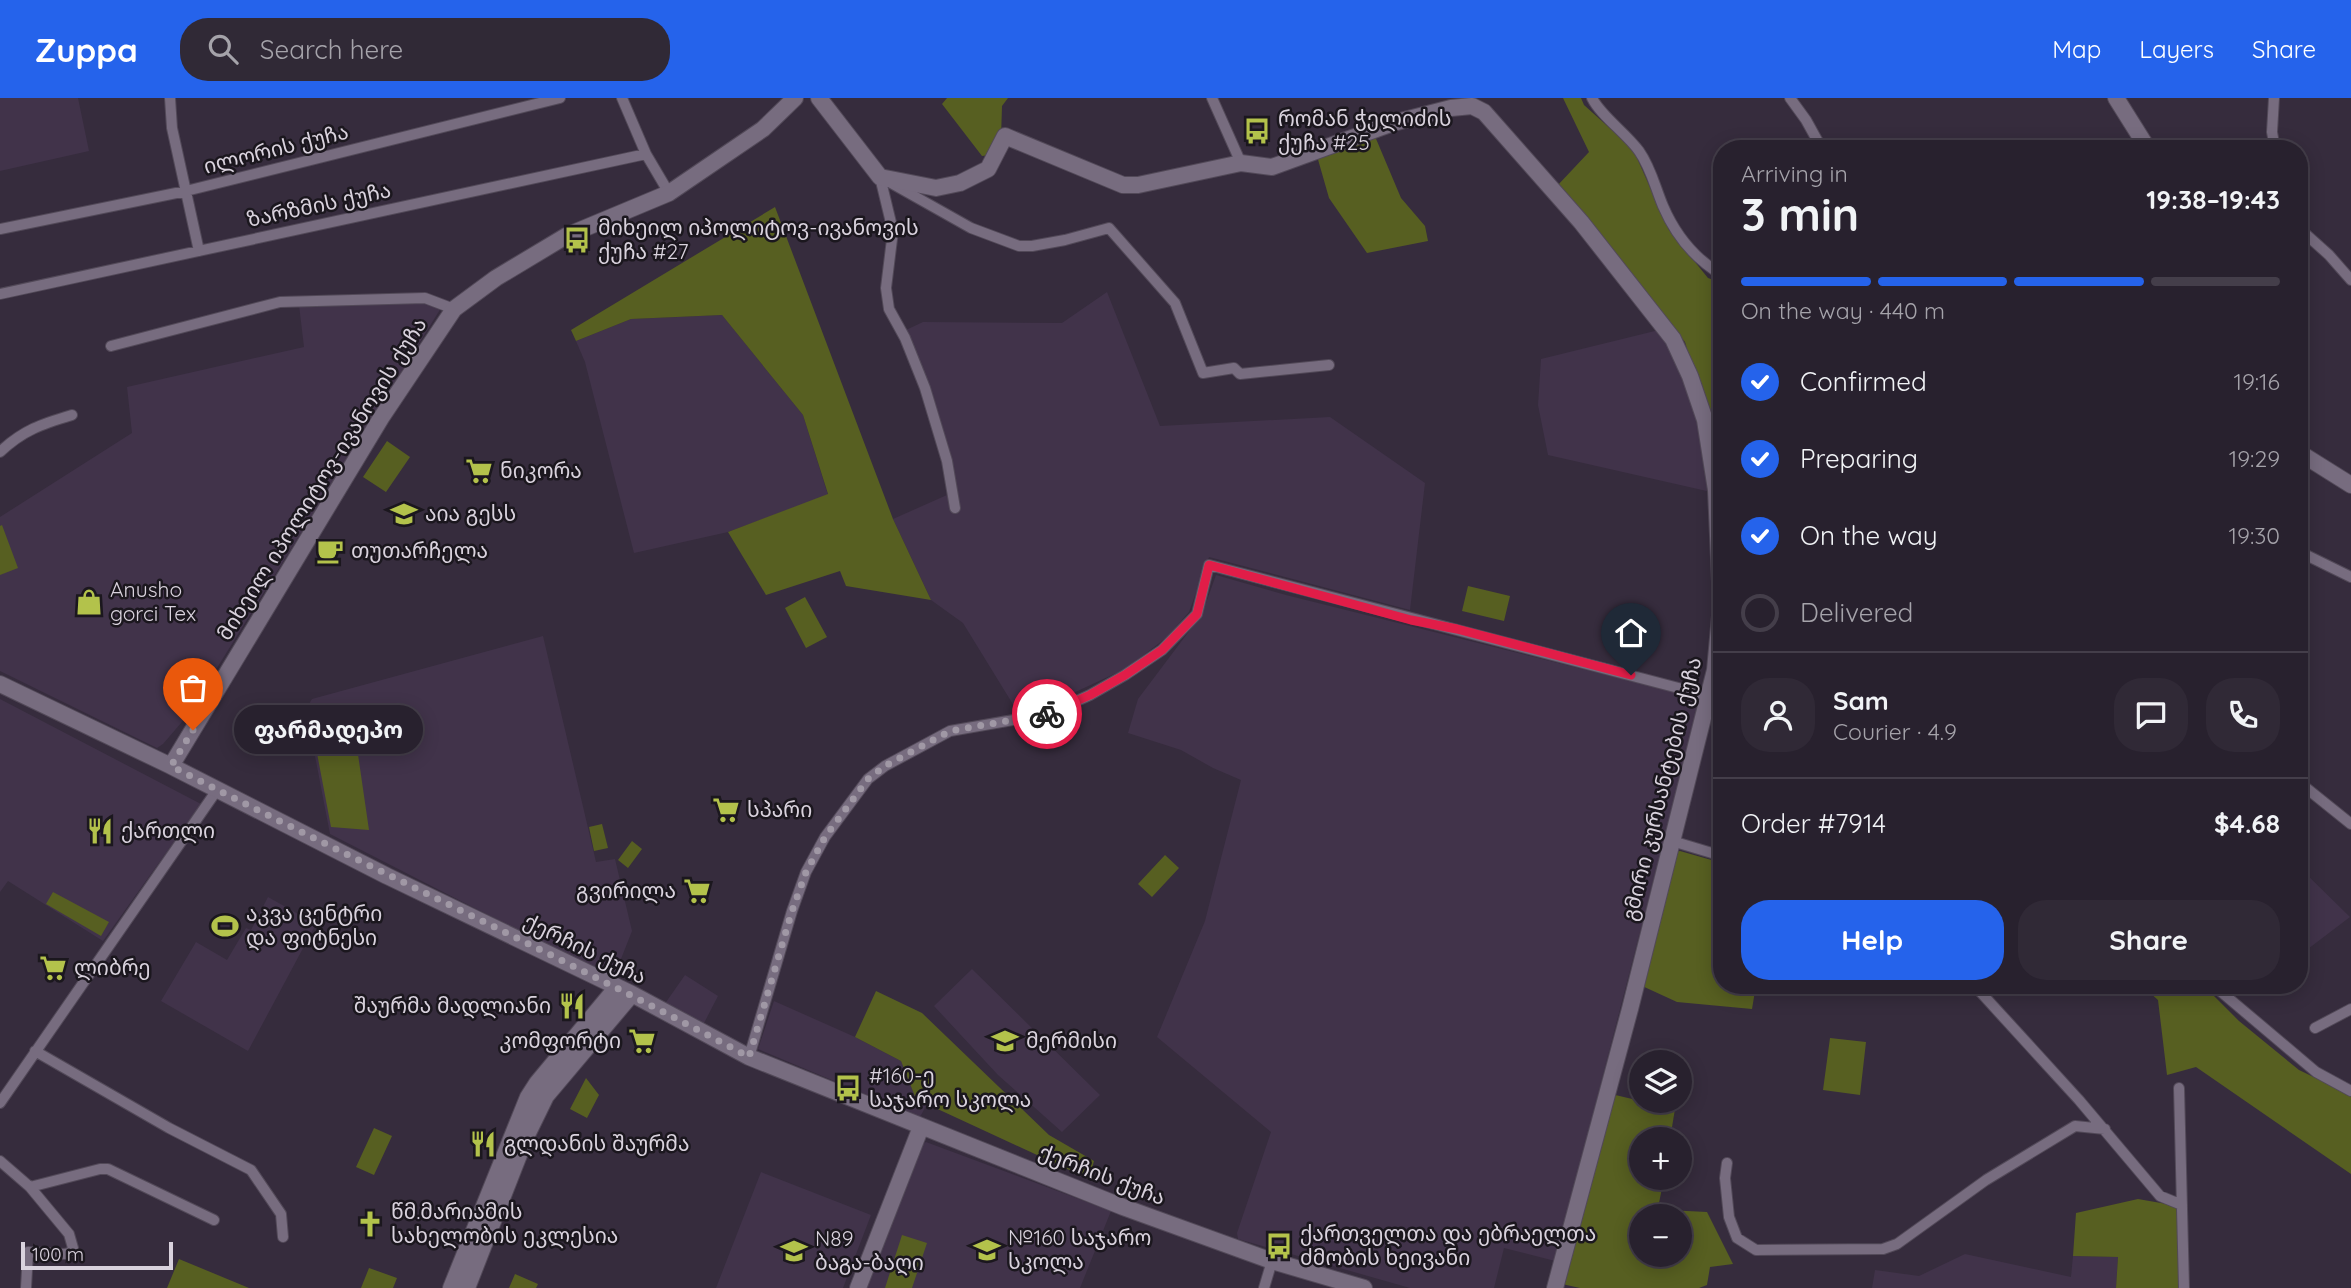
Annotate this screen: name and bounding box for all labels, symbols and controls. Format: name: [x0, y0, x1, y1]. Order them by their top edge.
search box: [180, 18, 670, 81]
text: Zuppa: [35, 29, 138, 70]
icon: search: [204, 30, 242, 68]
text: Search here: [260, 33, 403, 66]
text: Map: [2052, 34, 2101, 64]
text: Layers: [2139, 34, 2214, 64]
text: Share: [2252, 34, 2316, 64]
place label: რომან ჭელიძის ქუჩა #25: [1278, 105, 1451, 155]
bus stop icon: რომან ჭელიძის ქუჩა #25: [1242, 116, 1272, 146]
street label: ილორის ქუჩა: [201, 117, 351, 180]
text: Arriving in: [1741, 159, 1848, 188]
street label: ზარზმის ქუჩა: [244, 176, 393, 232]
text: 19:38–19:43: [2146, 183, 2280, 216]
text: 3 min: [1741, 185, 1859, 243]
place label: მიხეილ იპოლიტოვ-ივანოვის ქუჩა #27: [598, 214, 919, 264]
bus stop icon: მიხეილ იპოლიტოვ-ივანოვის ქუჩა #27: [562, 225, 592, 255]
text: On the way · 440 m: [1741, 296, 1945, 325]
street label: მიხეილ იპოლიტოვ-ივანოვის ქუჩა: [211, 312, 433, 645]
icon: check: [1741, 363, 1779, 401]
text: Confirmed: [1800, 365, 1927, 398]
text: 19:16: [2233, 367, 2280, 396]
icon: check: [1741, 440, 1779, 478]
text: Preparing: [1800, 442, 1918, 475]
text: 19:29: [2229, 444, 2280, 473]
supermarket icon: ნიკორა: [464, 456, 494, 486]
place label: ნიკორა: [500, 457, 582, 483]
school or university icon: აია გესს: [389, 499, 419, 529]
place label: აია გესს: [425, 500, 516, 526]
icon: check: [1741, 517, 1779, 555]
text: On the way: [1800, 519, 1938, 552]
text: 19:30: [2229, 521, 2280, 550]
cafe icon: თუთარჩელა: [315, 536, 345, 566]
place label: თუთარჩელა: [351, 537, 488, 564]
place label: Anusho gorci Tex: [110, 576, 196, 626]
shop icon: Anusho gorci Tex: [74, 587, 104, 617]
text: Delivered: [1800, 596, 1913, 629]
pin: [1601, 603, 1661, 675]
icon: home: [1612, 614, 1650, 652]
street label: გმირი კურსანტების ქუჩა: [1616, 654, 1706, 923]
pin: [163, 658, 223, 730]
icon: bag: [174, 669, 212, 707]
button: person: [1741, 678, 1815, 752]
button: chat: [2114, 678, 2188, 752]
button: phone: [2206, 678, 2280, 752]
courier: [1012, 679, 1082, 749]
text: Sam: [1833, 684, 1889, 717]
icon: bike: [1028, 695, 1066, 733]
callout: ფარმადეპო: [235, 706, 424, 754]
text: ფარმადეპო: [254, 715, 403, 744]
text: Courier · 4.9: [1833, 717, 1957, 746]
supermarket icon: სპარი: [711, 795, 741, 825]
place label: სპარი: [747, 796, 812, 822]
text: Order #7914: [1741, 807, 1886, 840]
text: $4.68: [2214, 807, 2280, 840]
restaurant icon: ქართლი: [85, 816, 115, 846]
place label: ქართლი: [121, 817, 215, 844]
supermarket icon: გვირილა: [682, 876, 712, 906]
place label: გვირილა: [576, 877, 676, 904]
place label: აკვა ცენტრი და ფიტნესი: [246, 900, 382, 951]
button: Help: [1741, 900, 2004, 980]
button: Share: [2018, 900, 2280, 980]
street label: ქერჩის ქუჩა: [520, 907, 651, 989]
sports icon: აკვა ცენტრი და ფიტნესი: [210, 911, 240, 941]
supermarket icon: ლიბრე: [38, 953, 68, 983]
place label: ლიბრე: [74, 954, 151, 981]
restaurant icon: შაურმა მადლიანი: [557, 991, 587, 1021]
place label: შაურმა მადლიანი: [354, 992, 551, 1019]
supermarket icon: კომფორტი: [627, 1026, 657, 1056]
school or university icon: მერმისი: [990, 1026, 1020, 1056]
place label: კომფორტი: [500, 1027, 621, 1053]
place label: მერმისი: [1026, 1027, 1117, 1053]
map controls: [1629, 1050, 1692, 1267]
button: layers: [1629, 1050, 1692, 1113]
place label: #160-ე საჯარო სკოლა: [869, 1062, 1031, 1113]
bus stop icon: #160-ე საჯარო სკოლა: [833, 1073, 863, 1103]
button: +: [1629, 1127, 1692, 1190]
restaurant icon: გლდანის შაურმა: [468, 1129, 498, 1159]
place label: გლდანის შაურმა: [504, 1130, 690, 1157]
street label: ქერჩის ქუჩა: [1035, 1138, 1169, 1210]
place label: წმ.მარიამის სახელობის ეკლესია: [391, 1198, 618, 1249]
button: −: [1629, 1204, 1692, 1267]
church icon: წმ.მარიამის სახელობის ეკლესია: [355, 1209, 385, 1239]
place label: ქართველთა და ებრაელთა ძმობის ხეივანი: [1300, 1220, 1596, 1270]
place label: №160 საჯარო სკოლა: [1008, 1224, 1151, 1275]
place label: N89 ბაგა-ბაღი: [815, 1225, 924, 1276]
bus stop icon: ქართველთა და ებრაელთა ძმობის ხეივანი: [1264, 1231, 1294, 1261]
school or university icon: №160 საჯარო სკოლა: [972, 1235, 1002, 1265]
school or university icon: N89 ბაგა-ბაღი: [779, 1236, 809, 1266]
scale bar: [21, 1239, 173, 1271]
text: 100 m: [32, 1242, 84, 1266]

